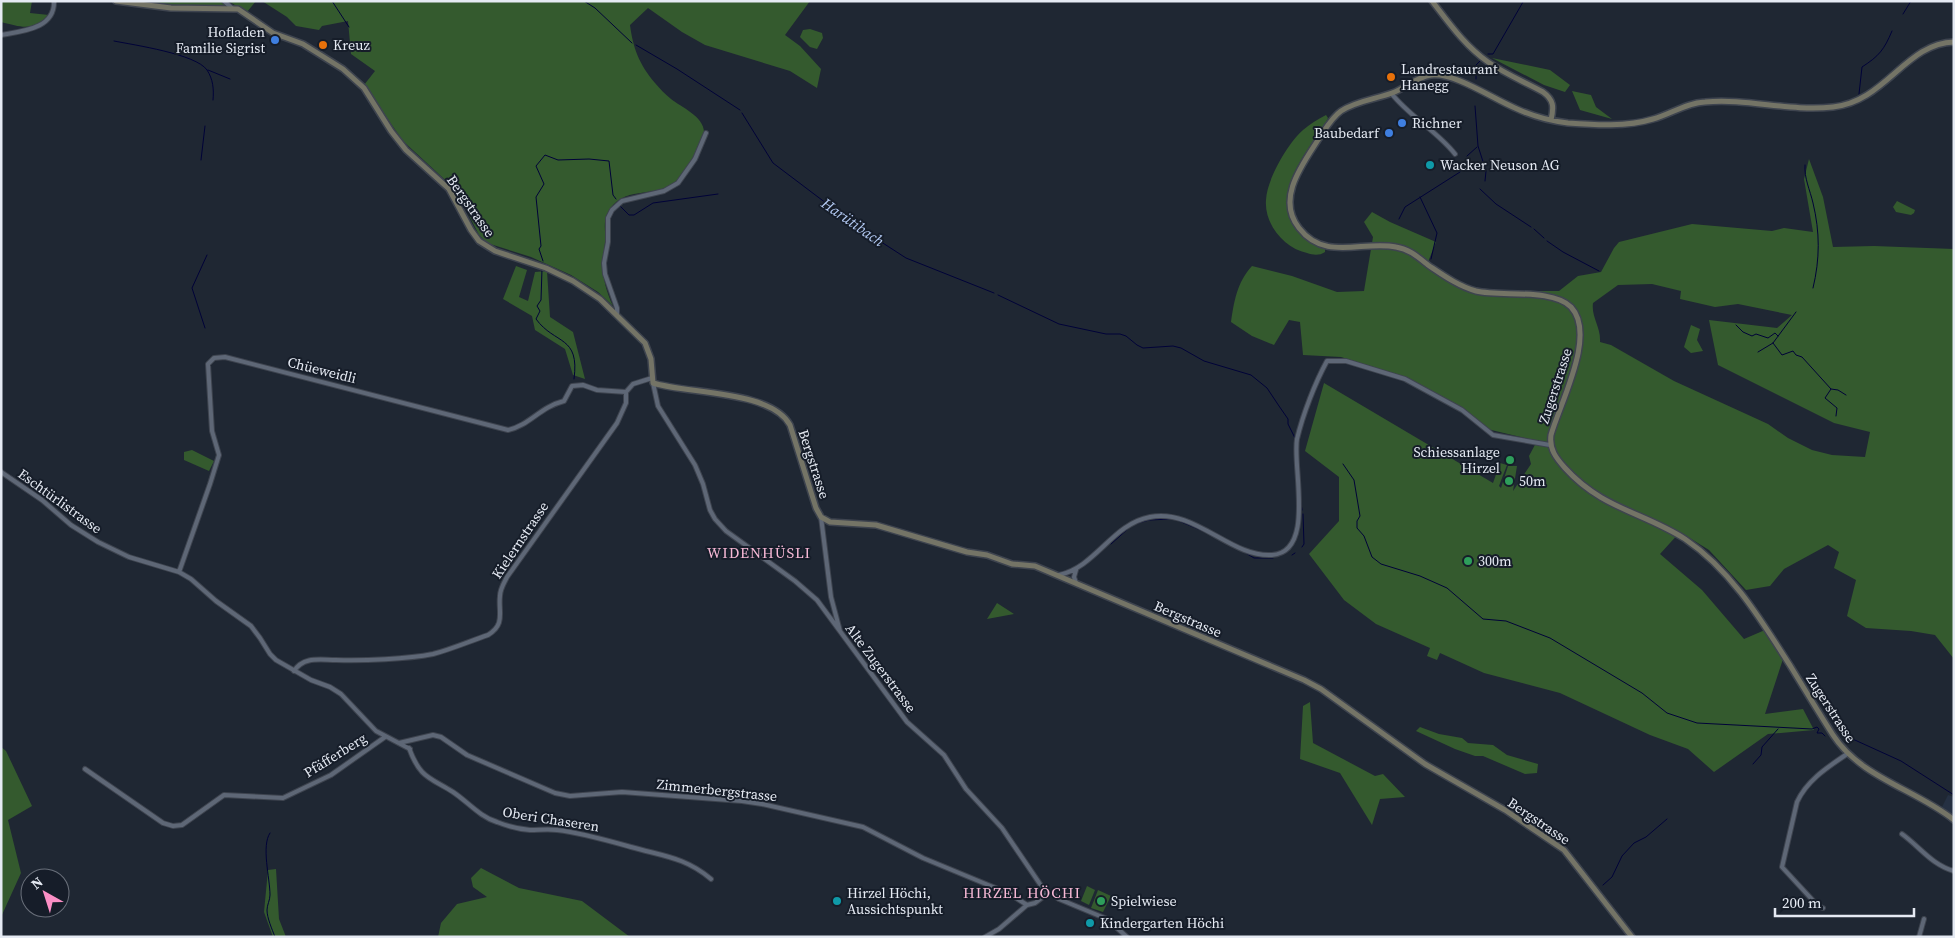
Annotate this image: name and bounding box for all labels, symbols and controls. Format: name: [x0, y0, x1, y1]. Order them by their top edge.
place label: Hofladen Familie Sigrist: [176, 22, 266, 58]
marker: Hofladen Familie Sigrist: [269, 34, 281, 46]
place label: Kreuz: [333, 35, 370, 55]
marker: Kreuz: [317, 39, 329, 51]
place label: Landrestaurant Hanegg: [1401, 59, 1498, 95]
marker: Landrestaurant Hanegg: [1385, 71, 1397, 83]
place label: Richner: [1412, 113, 1462, 133]
marker: Richner: [1396, 117, 1408, 129]
place label: Baubedarf: [1314, 123, 1380, 143]
marker: Baubedarf: [1383, 127, 1395, 139]
place label: Wacker Neuson AG: [1440, 155, 1560, 175]
marker: Wacker Neuson AG: [1424, 159, 1436, 171]
street label: Bergstrasse: [442, 171, 500, 241]
water label: Harütibach: [817, 192, 889, 251]
street label: Zugerstrasse: [1533, 346, 1577, 426]
street label: Chüeweidli: [286, 352, 358, 388]
street label: Bergstrasse: [793, 427, 835, 501]
place label: Schiessanlage Hirzel: [1413, 442, 1500, 478]
marker: Schiessanlage Hirzel: [1504, 454, 1516, 466]
street label: Eschtürlistrasse: [14, 464, 106, 538]
place label: 50m: [1519, 471, 1546, 491]
marker: 50m: [1503, 475, 1515, 487]
street label: Kielernstrasse: [487, 497, 553, 583]
district label: WIDENHÜSLI: [707, 542, 811, 563]
place label: 300m: [1478, 551, 1512, 571]
marker: 300m: [1462, 555, 1474, 567]
street label: Bergstrasse: [1151, 596, 1225, 642]
street label: Alte Zugerstrasse: [841, 619, 921, 717]
street label: Zugerstrasse: [1801, 670, 1861, 746]
street label: Pfäfferberg: [300, 728, 370, 782]
street label: Zimmerbergstrasse: [656, 774, 778, 806]
street label: Bergstrasse: [1504, 793, 1574, 849]
street label: Oberi Chaseren: [501, 801, 601, 837]
north arrow: [20, 868, 70, 918]
text: N: [27, 872, 47, 894]
district label: HIRZEL HÖCHI: [963, 882, 1081, 903]
place label: Hirzel Höchi, Aussichtspunkt: [847, 883, 943, 919]
scale bar: [1775, 886, 1914, 918]
place label: Spielwiese: [1111, 891, 1177, 911]
text: 200 m: [1782, 892, 1822, 913]
marker: Hirzel Höchi, Aussichtspunkt: [831, 895, 843, 907]
marker: Spielwiese: [1095, 895, 1107, 907]
place label: Kindergarten Höchi: [1100, 913, 1224, 933]
marker: Kindergarten Höchi: [1084, 917, 1096, 929]

